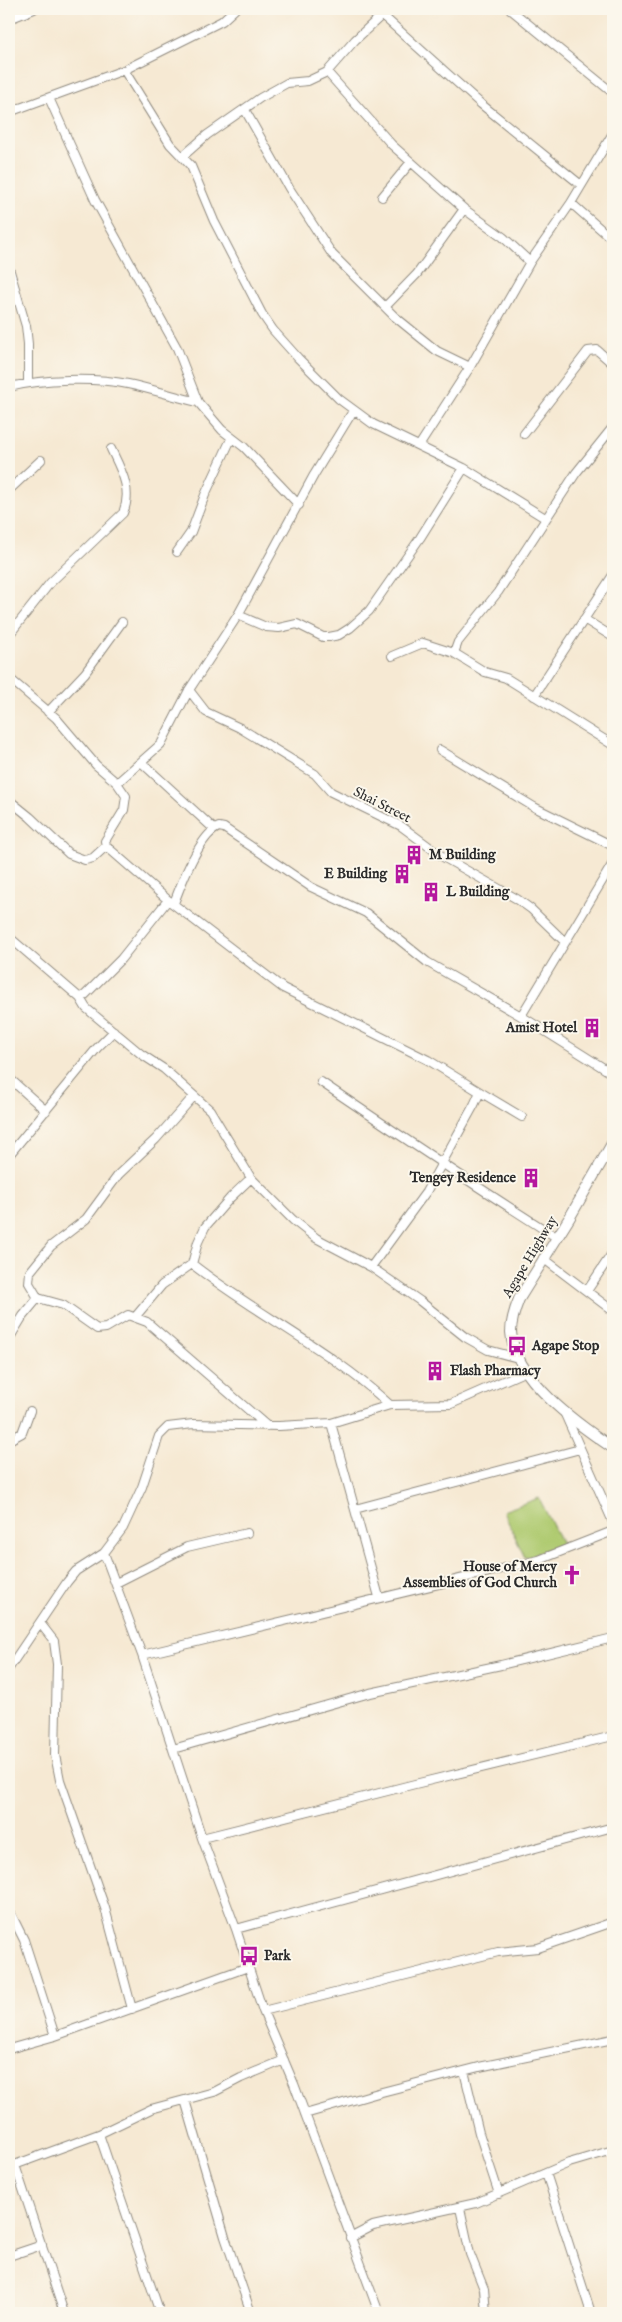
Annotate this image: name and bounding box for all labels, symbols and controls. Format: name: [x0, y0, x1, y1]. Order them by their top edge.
street label: Shai Street: [350, 783, 414, 827]
building icon: M Building: [403, 844, 425, 866]
place label: M Building: [429, 846, 497, 864]
building icon: E Building: [391, 863, 413, 885]
place label: E Building: [324, 865, 388, 883]
building icon: L Building: [420, 881, 442, 903]
place label: L Building: [446, 883, 511, 901]
building icon: Amist Hotel: [581, 1017, 603, 1039]
place label: Amist Hotel: [505, 1019, 578, 1037]
building icon: Tengey Residence: [520, 1167, 542, 1189]
place label: Tengey Residence: [409, 1169, 517, 1187]
street label: Agape Highway: [498, 1213, 562, 1302]
bus stop icon: Agape Stop: [506, 1335, 528, 1357]
place label: Agape Stop: [531, 1337, 600, 1355]
building icon: Flash Pharmacy: [424, 1360, 446, 1382]
place label: Flash Pharmacy: [450, 1362, 542, 1380]
place label: House of Mercy Assemblies of God Church: [402, 1558, 558, 1592]
church icon: House of Mercy Assemblies of God Church: [561, 1564, 583, 1586]
bus stop icon: Park: [238, 1945, 260, 1967]
place label: Park: [264, 1947, 291, 1965]

